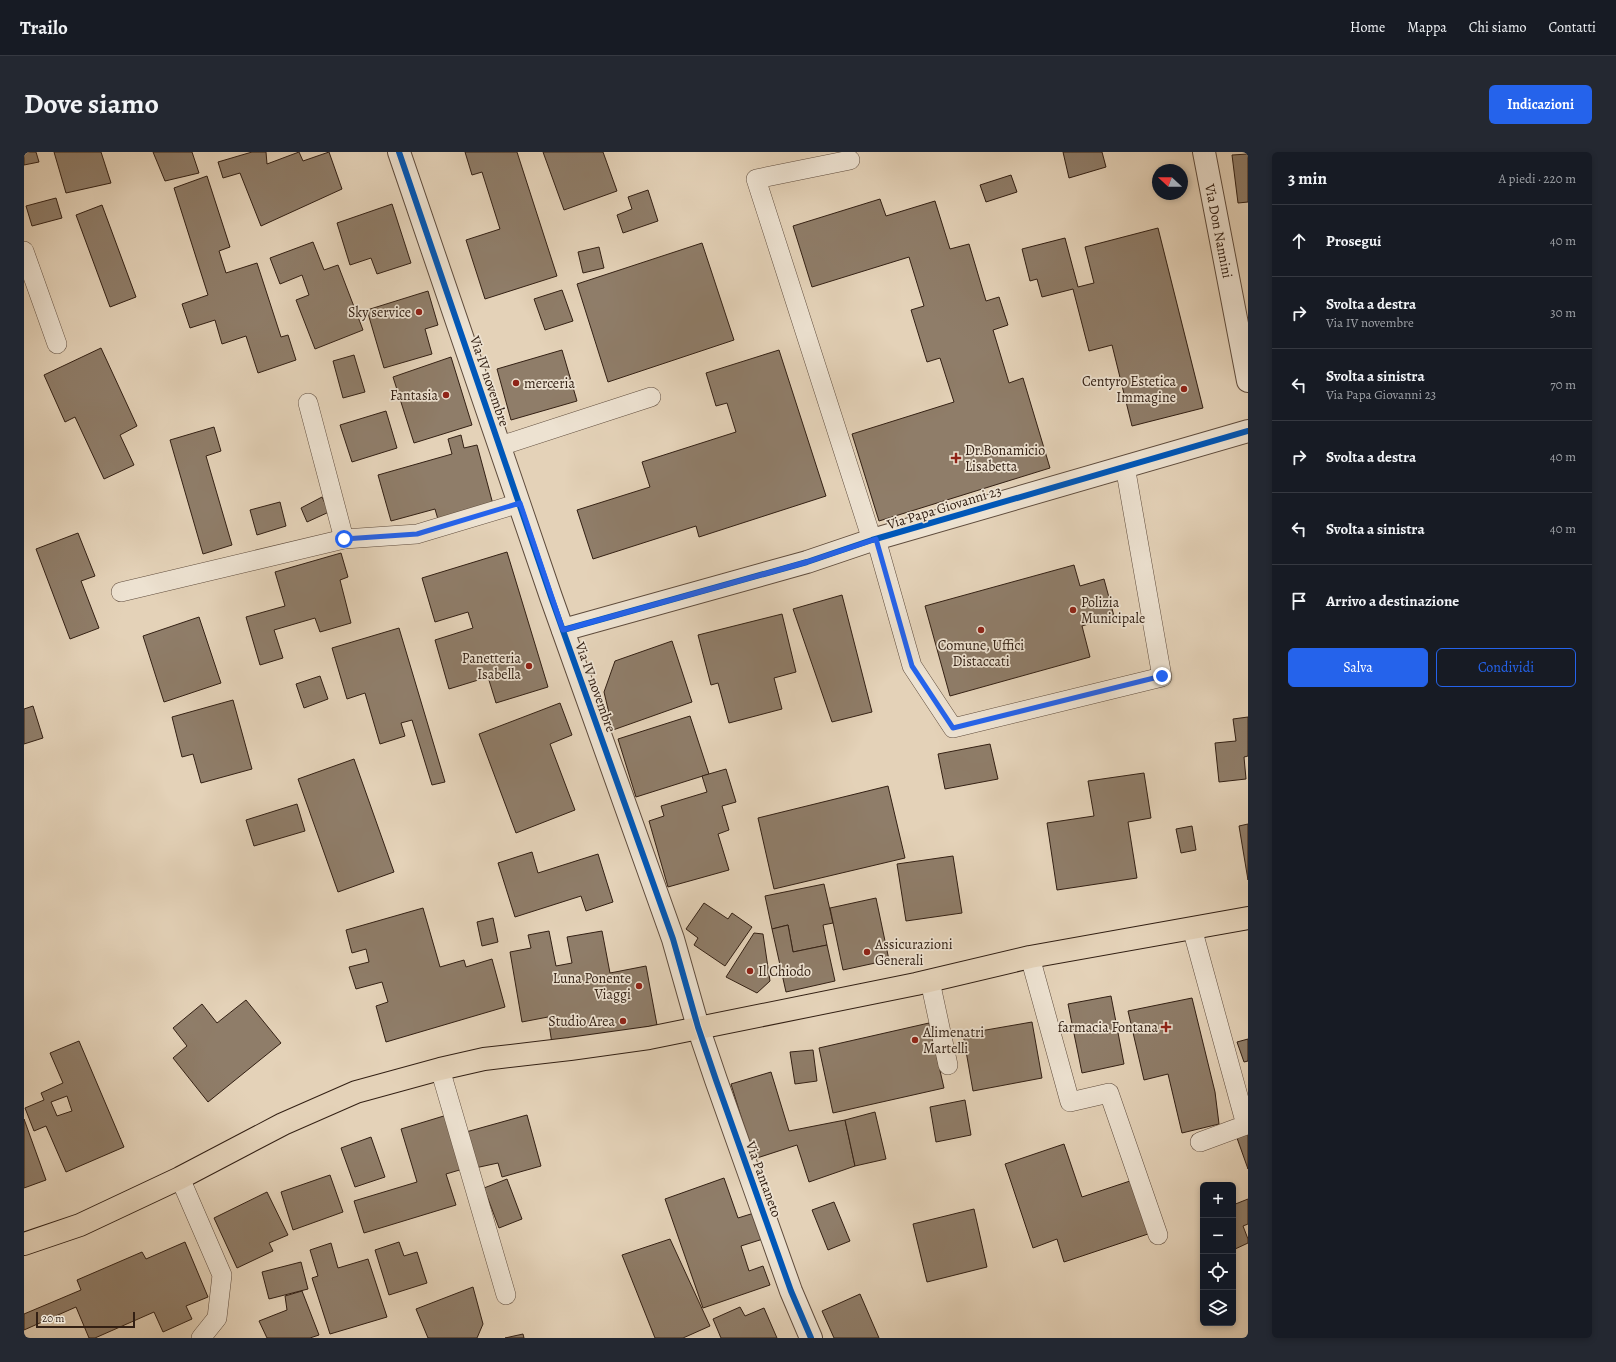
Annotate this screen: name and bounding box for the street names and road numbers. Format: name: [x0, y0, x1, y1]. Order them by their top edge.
street label: Via Don Nannini: [1200, 181, 1237, 280]
street label: Via IV novembre: [465, 332, 514, 429]
street label: Via Papa Giovanni 23: [884, 481, 1004, 534]
street label: Via IV novembre: [570, 639, 621, 735]
street label: Via Pantaneto: [741, 1138, 786, 1220]

